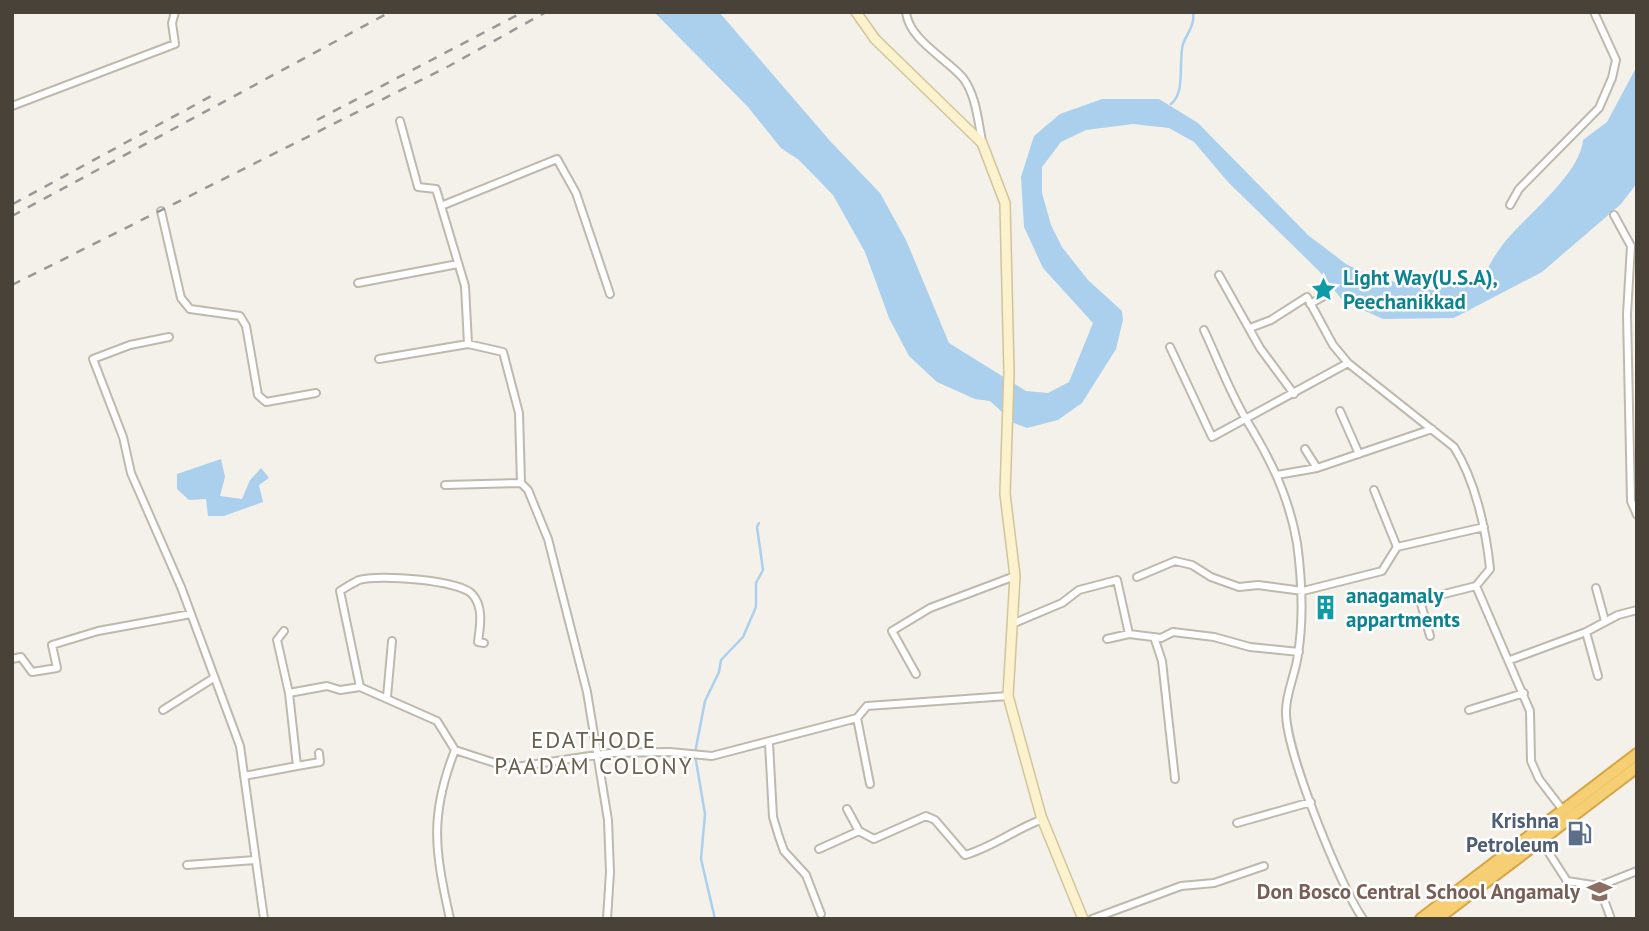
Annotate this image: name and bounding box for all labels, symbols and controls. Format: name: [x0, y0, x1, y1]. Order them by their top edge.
place label: Light Way(U.S.A), Peechanikkad: [1343, 264, 1498, 315]
place icon: Light Way(U.S.A), Peechanikkad: [1309, 276, 1337, 304]
place label: anagamaly appartments: [1346, 582, 1460, 633]
building icon: anagamaly appartments: [1312, 594, 1340, 622]
district label: EDATHODE PAADAM COLONY: [494, 725, 694, 780]
place label: Krishna Petroleum: [1466, 807, 1559, 858]
fuel station icon: Krishna Petroleum: [1565, 819, 1593, 847]
place label: Don Bosco Central School Angamaly: [1257, 878, 1581, 905]
school or university icon: Don Bosco Central School Angamaly: [1586, 878, 1614, 906]

